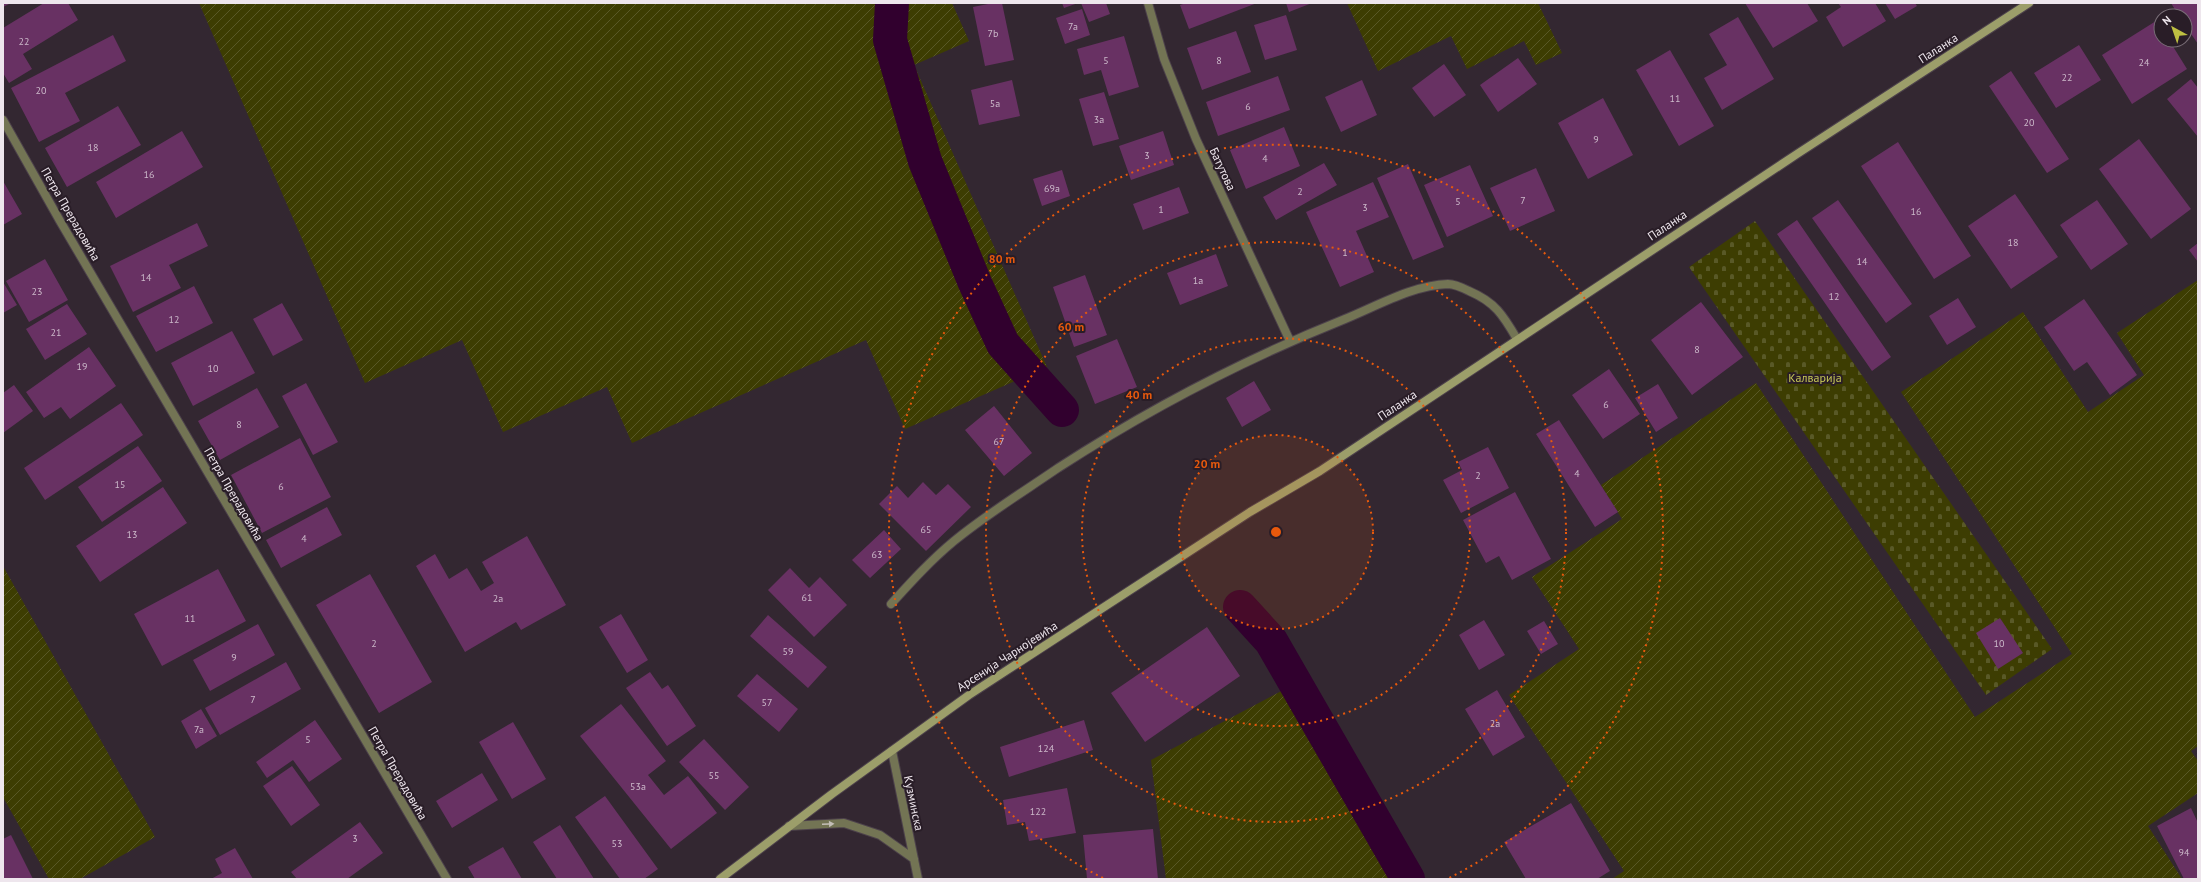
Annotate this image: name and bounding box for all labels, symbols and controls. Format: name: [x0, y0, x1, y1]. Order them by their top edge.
north arrow: [2153, 8, 2193, 48]
text: N: [2159, 13, 2174, 28]
house number: 7a: [1068, 20, 1078, 33]
house number: 7b: [988, 27, 998, 40]
street label: Паланка: [1915, 30, 1961, 66]
house number: 22: [19, 35, 29, 48]
house number: 5: [1103, 54, 1109, 67]
house number: 8: [1216, 54, 1222, 67]
house number: 24: [2139, 56, 2150, 69]
house number: 22: [2062, 71, 2072, 84]
house number: 20: [36, 84, 47, 97]
house number: 11: [1670, 92, 1680, 105]
house number: 5a: [990, 97, 1000, 110]
house number: 6: [1245, 100, 1251, 113]
house number: 3a: [1094, 113, 1104, 126]
house number: 20: [2024, 116, 2035, 129]
house number: 9: [1593, 133, 1599, 146]
house number: 18: [88, 141, 98, 154]
street label: Батутова: [1207, 145, 1240, 193]
house number: 3: [1144, 149, 1150, 162]
house number: 4: [1262, 152, 1268, 165]
street label: Петра Прерадовића: [38, 165, 104, 263]
house number: 16: [144, 168, 154, 181]
house number: 69a: [1044, 182, 1060, 195]
house number: 2: [1297, 185, 1303, 198]
house number: 7: [1520, 194, 1526, 207]
house number: 5: [1455, 195, 1461, 208]
house number: 3: [1362, 201, 1368, 214]
house number: 1: [1158, 203, 1164, 216]
house number: 16: [1911, 205, 1921, 218]
street label: Паланка: [1645, 206, 1689, 244]
house number: 18: [2008, 236, 2018, 249]
house number: 1: [1342, 246, 1348, 259]
text: 80 m: [989, 251, 1015, 266]
house number: 14: [1857, 255, 1868, 268]
house number: 14: [141, 271, 152, 284]
house number: 1a: [1193, 274, 1203, 287]
house number: 23: [32, 285, 42, 298]
house number: 12: [1829, 290, 1839, 303]
house number: 12: [169, 313, 179, 326]
text: 60 m: [1058, 319, 1084, 334]
house number: 21: [51, 326, 61, 339]
house number: 8: [1694, 343, 1700, 356]
house number: 19: [77, 360, 87, 373]
house number: 10: [208, 362, 219, 375]
park label: Калварија: [1788, 370, 1842, 385]
street label: Паланка: [1375, 386, 1419, 424]
text: 40 m: [1126, 387, 1152, 402]
house number: 6: [1603, 398, 1609, 411]
house number: 8: [236, 418, 242, 431]
house number: 67: [994, 435, 1004, 448]
street label: Петра Прерадовића: [201, 445, 267, 543]
text: 20 m: [1194, 456, 1220, 471]
house number: 4: [1574, 467, 1580, 480]
house number: 2: [1475, 469, 1481, 482]
house number: 15: [115, 478, 125, 491]
house number: 6: [278, 480, 284, 493]
house number: 65: [921, 523, 931, 536]
centre of rings: [1269, 525, 1283, 539]
house number: 13: [127, 528, 137, 541]
house number: 4: [301, 532, 307, 545]
house number: 63: [872, 548, 882, 561]
house number: 61: [802, 591, 812, 604]
house number: 2a: [493, 592, 503, 605]
house number: 11: [185, 612, 195, 625]
street label: Арсенија Чарнојевића: [954, 618, 1060, 694]
house number: 2: [371, 637, 377, 650]
house number: 10: [1994, 637, 2005, 650]
house number: 59: [783, 645, 793, 658]
house number: 9: [231, 651, 237, 664]
house number: 7: [250, 693, 256, 706]
house number: 57: [762, 696, 772, 709]
house number: 2a: [1490, 717, 1500, 730]
house number: 7a: [194, 723, 204, 736]
street label: Петра Прерадовића: [365, 724, 431, 822]
house number: 5: [305, 733, 311, 746]
house number: 124: [1038, 742, 1055, 755]
house number: 55: [709, 769, 719, 782]
street label: Кузминска: [901, 774, 927, 832]
house number: 53a: [630, 780, 646, 793]
house number: 122: [1030, 805, 1046, 818]
one-way arrow: [822, 820, 834, 827]
house number: 3: [352, 832, 358, 845]
house number: 53: [612, 837, 622, 850]
house number: 94: [2179, 846, 2190, 859]

